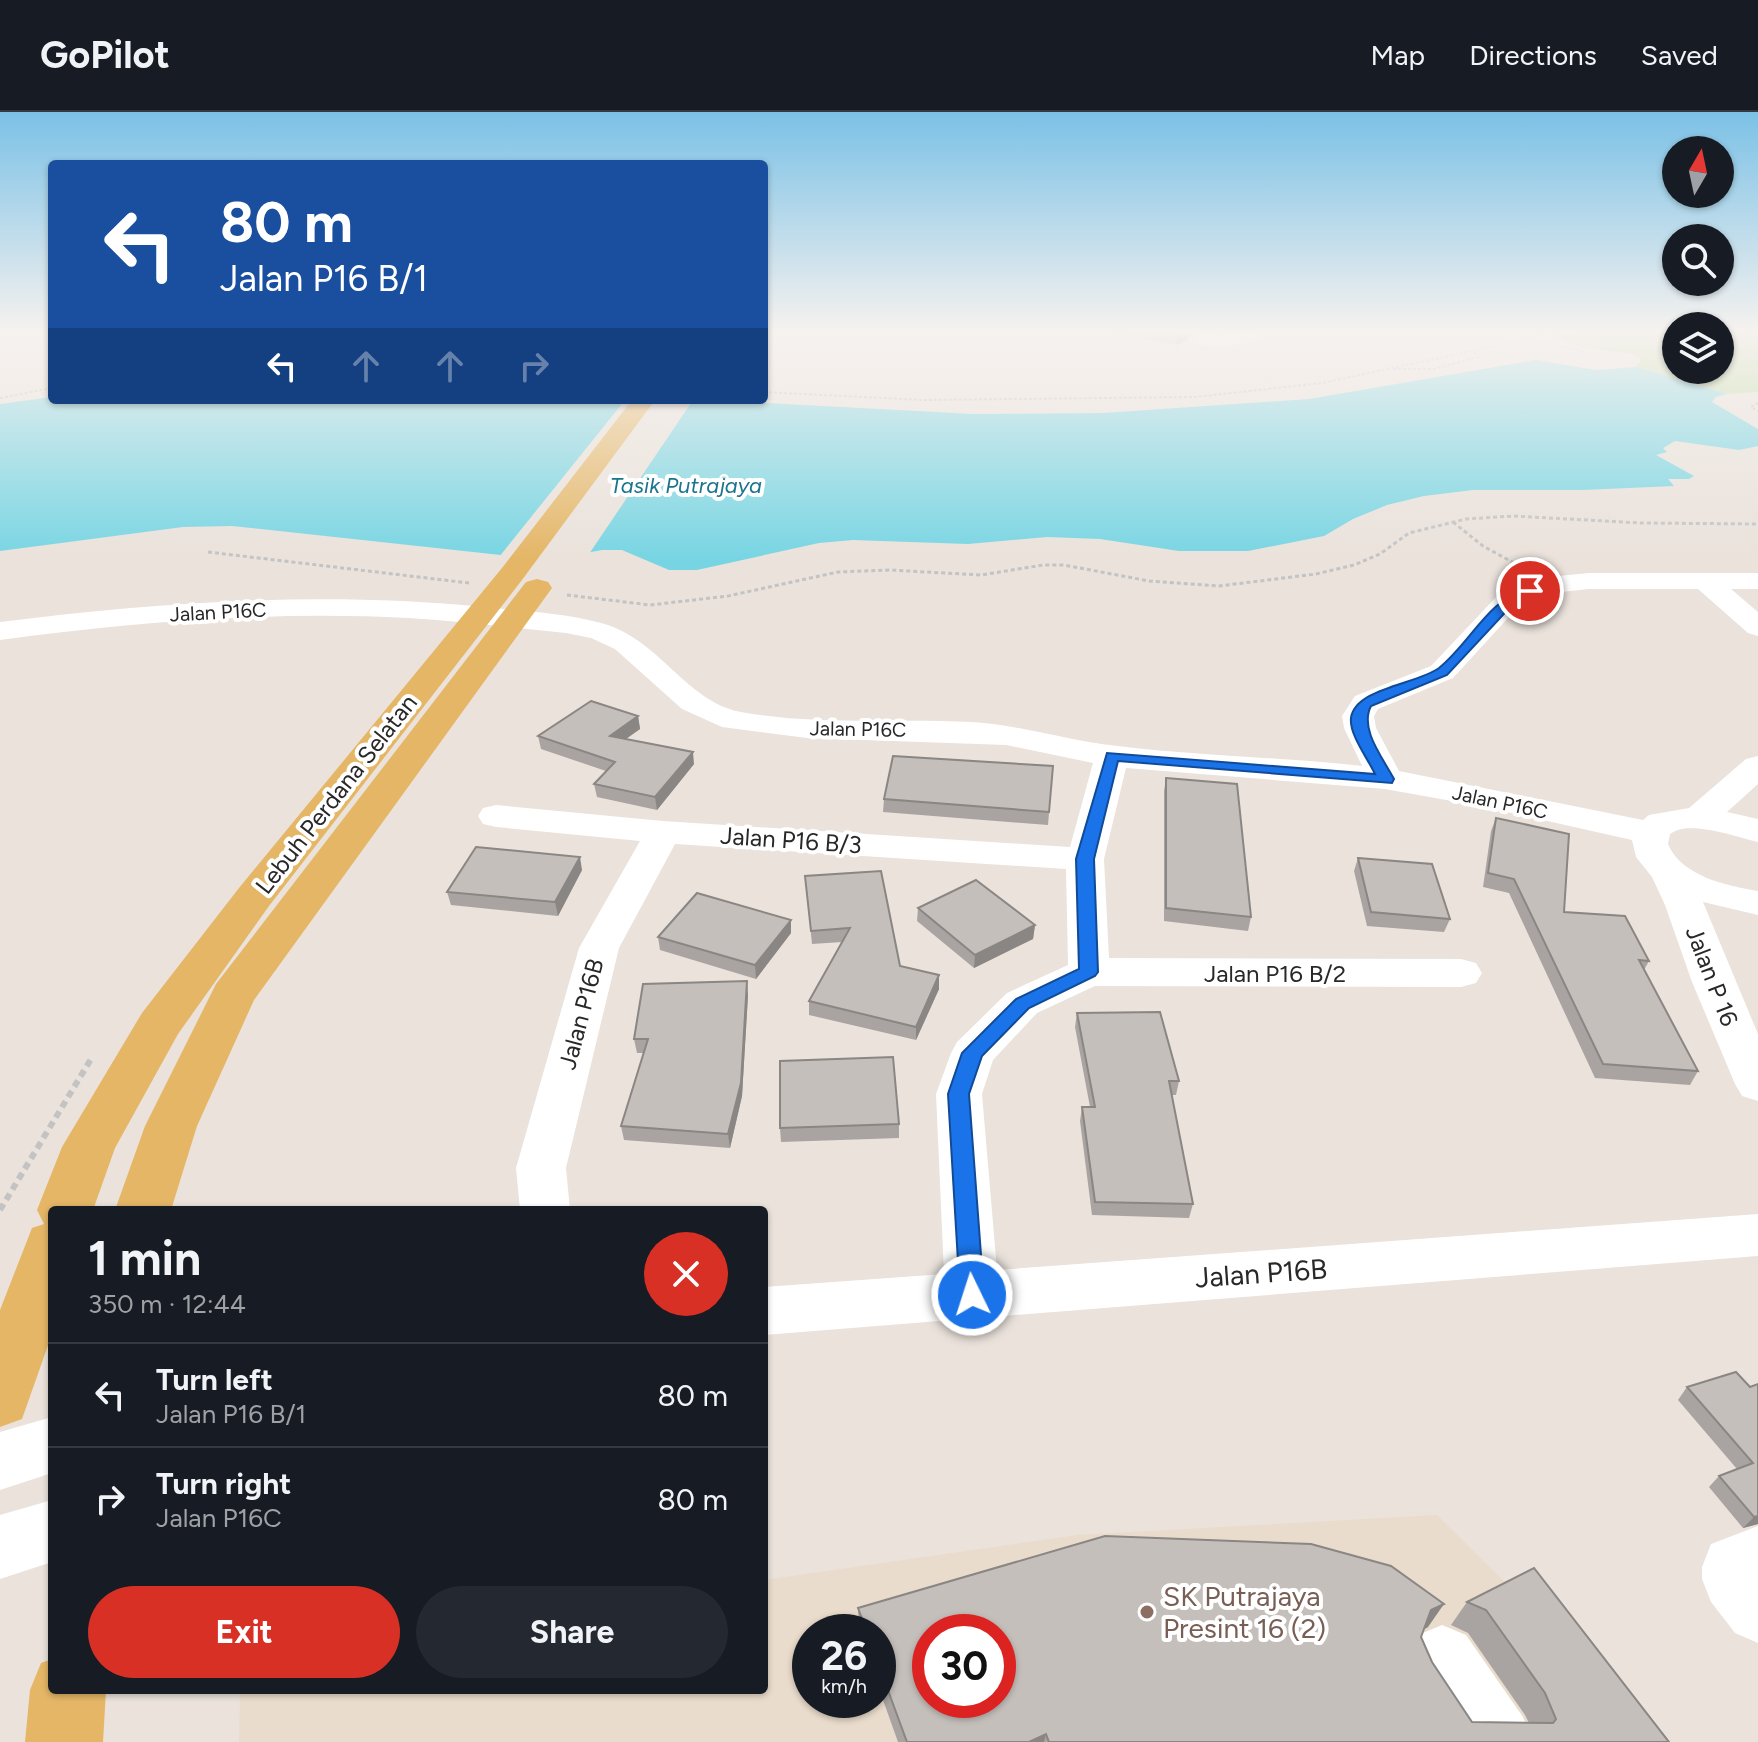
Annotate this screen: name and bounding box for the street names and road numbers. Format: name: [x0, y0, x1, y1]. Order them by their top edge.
street label: Jalan P16C: [169, 597, 267, 627]
street label: Lebuh Perdana Selatan: [249, 688, 423, 900]
street label: Jalan P16C: [809, 716, 907, 742]
street label: Jalan P16C: [1450, 780, 1550, 824]
street label: Jalan P16 B/3: [719, 821, 863, 859]
street label: Jalan P 16: [1680, 922, 1744, 1030]
street label: Jalan P16B: [552, 955, 610, 1073]
street label: Jalan P16 B/2: [1204, 959, 1346, 988]
street label: Jalan P16B: [1194, 1251, 1328, 1295]

